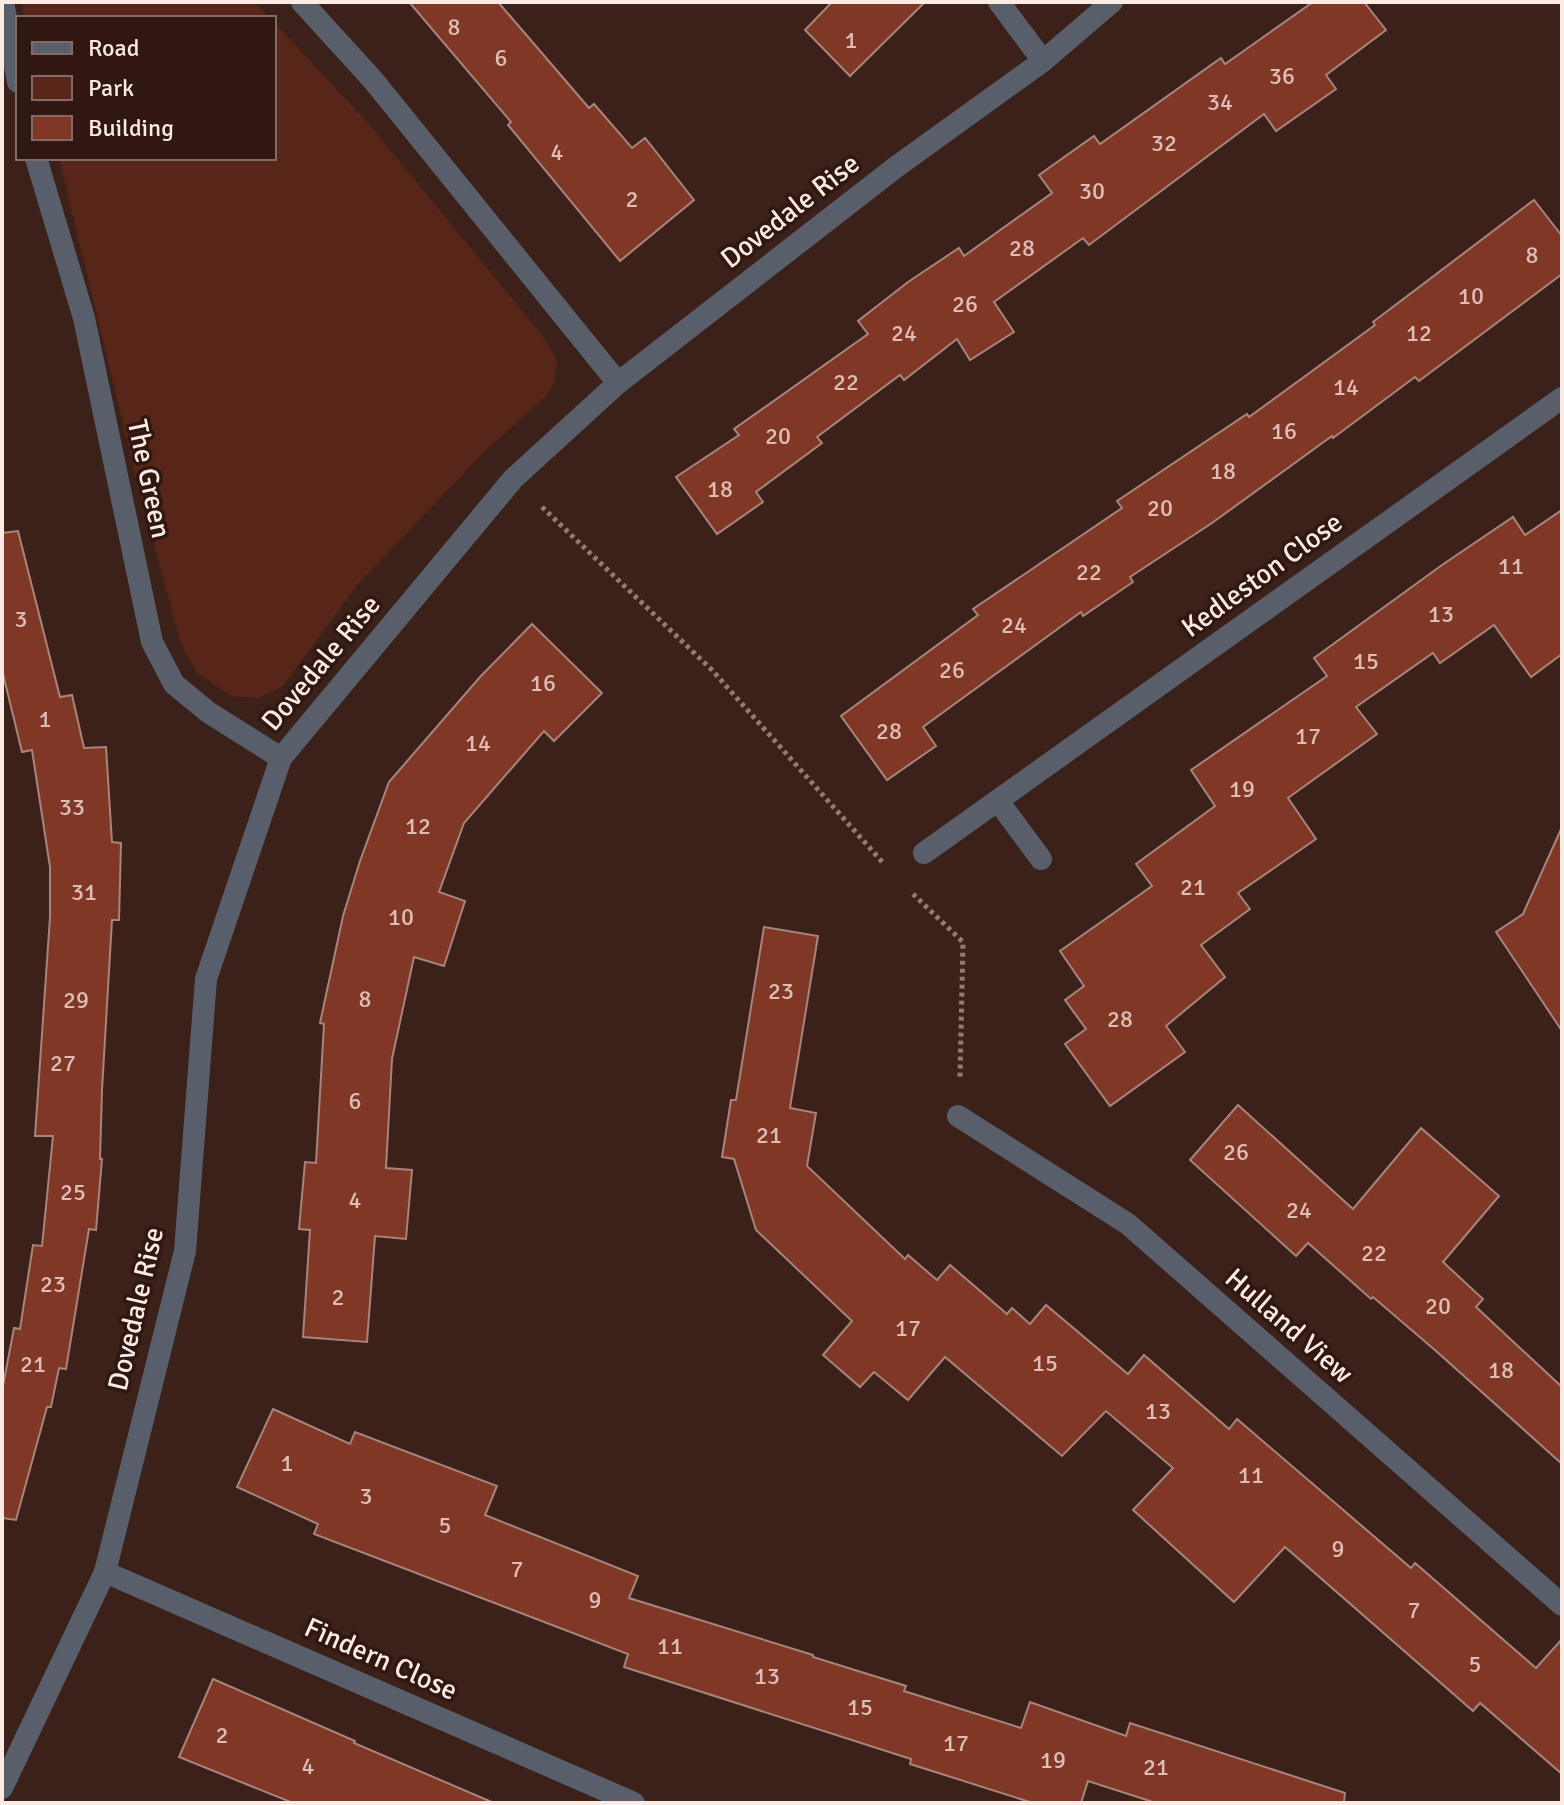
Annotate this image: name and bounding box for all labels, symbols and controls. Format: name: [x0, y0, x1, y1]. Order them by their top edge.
house number: 8: [448, 12, 460, 42]
legend: [16, 16, 276, 160]
house number: 1: [845, 25, 857, 55]
text: Road: [88, 33, 139, 63]
house number: 6: [495, 43, 507, 73]
house number: 36: [1269, 61, 1295, 91]
text: Park: [88, 73, 134, 103]
house number: 34: [1207, 87, 1233, 117]
text: Building: [88, 113, 174, 143]
house number: 32: [1151, 128, 1177, 158]
house number: 4: [551, 137, 564, 167]
street label: Dovedale Rise: [714, 146, 866, 276]
house number: 30: [1079, 176, 1105, 206]
house number: 2: [626, 184, 638, 214]
house number: 28: [1009, 233, 1035, 263]
house number: 8: [1526, 240, 1538, 270]
house number: 10: [1458, 281, 1484, 311]
house number: 26: [952, 289, 978, 319]
house number: 24: [891, 318, 917, 348]
house number: 12: [1406, 318, 1432, 348]
house number: 22: [833, 367, 859, 397]
house number: 14: [1333, 372, 1359, 402]
house number: 16: [1271, 416, 1297, 446]
street label: The Green: [120, 417, 178, 541]
house number: 20: [765, 421, 791, 451]
house number: 18: [1210, 456, 1236, 486]
house number: 18: [707, 474, 733, 504]
house number: 20: [1147, 493, 1173, 523]
street label: Kedleston Close: [1175, 505, 1349, 645]
house number: 11: [1498, 551, 1524, 581]
house number: 22: [1076, 557, 1102, 587]
street label: Dovedale Rise: [254, 588, 388, 738]
house number: 13: [1428, 599, 1454, 629]
house number: 3: [15, 604, 27, 634]
house number: 24: [1001, 610, 1027, 640]
house number: 15: [1353, 646, 1379, 676]
house number: 26: [939, 655, 965, 685]
house number: 16: [530, 668, 556, 698]
house number: 1: [39, 704, 51, 734]
house number: 28: [876, 716, 902, 746]
house number: 17: [1295, 721, 1321, 751]
house number: 14: [465, 728, 491, 758]
house number: 19: [1229, 774, 1255, 804]
house number: 33: [59, 792, 85, 822]
house number: 12: [405, 811, 431, 841]
house number: 21: [1180, 872, 1206, 902]
house number: 31: [71, 877, 97, 907]
house number: 10: [388, 902, 414, 932]
house number: 23: [768, 976, 794, 1006]
house number: 8: [359, 984, 371, 1014]
house number: 29: [63, 985, 89, 1015]
house number: 28: [1107, 1004, 1133, 1034]
house number: 27: [50, 1048, 76, 1078]
house number: 6: [349, 1086, 361, 1116]
house number: 21: [756, 1120, 782, 1150]
house number: 26: [1223, 1137, 1249, 1167]
house number: 25: [60, 1177, 86, 1207]
house number: 4: [349, 1185, 362, 1215]
house number: 24: [1286, 1195, 1312, 1225]
street label: Dovedale Rise: [101, 1224, 171, 1394]
house number: 22: [1361, 1238, 1387, 1268]
street label: Hulland View: [1218, 1261, 1360, 1391]
house number: 23: [40, 1269, 66, 1299]
house number: 2: [332, 1282, 344, 1312]
house number: 20: [1425, 1291, 1451, 1321]
house number: 17: [895, 1313, 921, 1343]
house number: 15: [1032, 1348, 1058, 1378]
house number: 21: [20, 1349, 46, 1379]
house number: 18: [1488, 1355, 1514, 1385]
house number: 13: [1145, 1396, 1171, 1426]
house number: 1: [281, 1448, 293, 1478]
house number: 11: [1238, 1460, 1264, 1490]
house number: 3: [360, 1481, 372, 1511]
house number: 5: [439, 1510, 451, 1540]
house number: 9: [1332, 1534, 1344, 1564]
house number: 7: [511, 1554, 523, 1584]
house number: 9: [589, 1585, 601, 1615]
house number: 7: [1408, 1595, 1420, 1625]
street label: Findern Close: [299, 1610, 463, 1708]
house number: 11: [657, 1631, 683, 1661]
house number: 5: [1469, 1649, 1481, 1679]
house number: 13: [754, 1661, 780, 1691]
house number: 15: [847, 1692, 873, 1722]
house number: 2: [216, 1720, 228, 1750]
house number: 17: [943, 1728, 969, 1758]
house number: 19: [1040, 1745, 1066, 1775]
house number: 4: [302, 1751, 315, 1781]
house number: 21: [1143, 1752, 1169, 1782]

